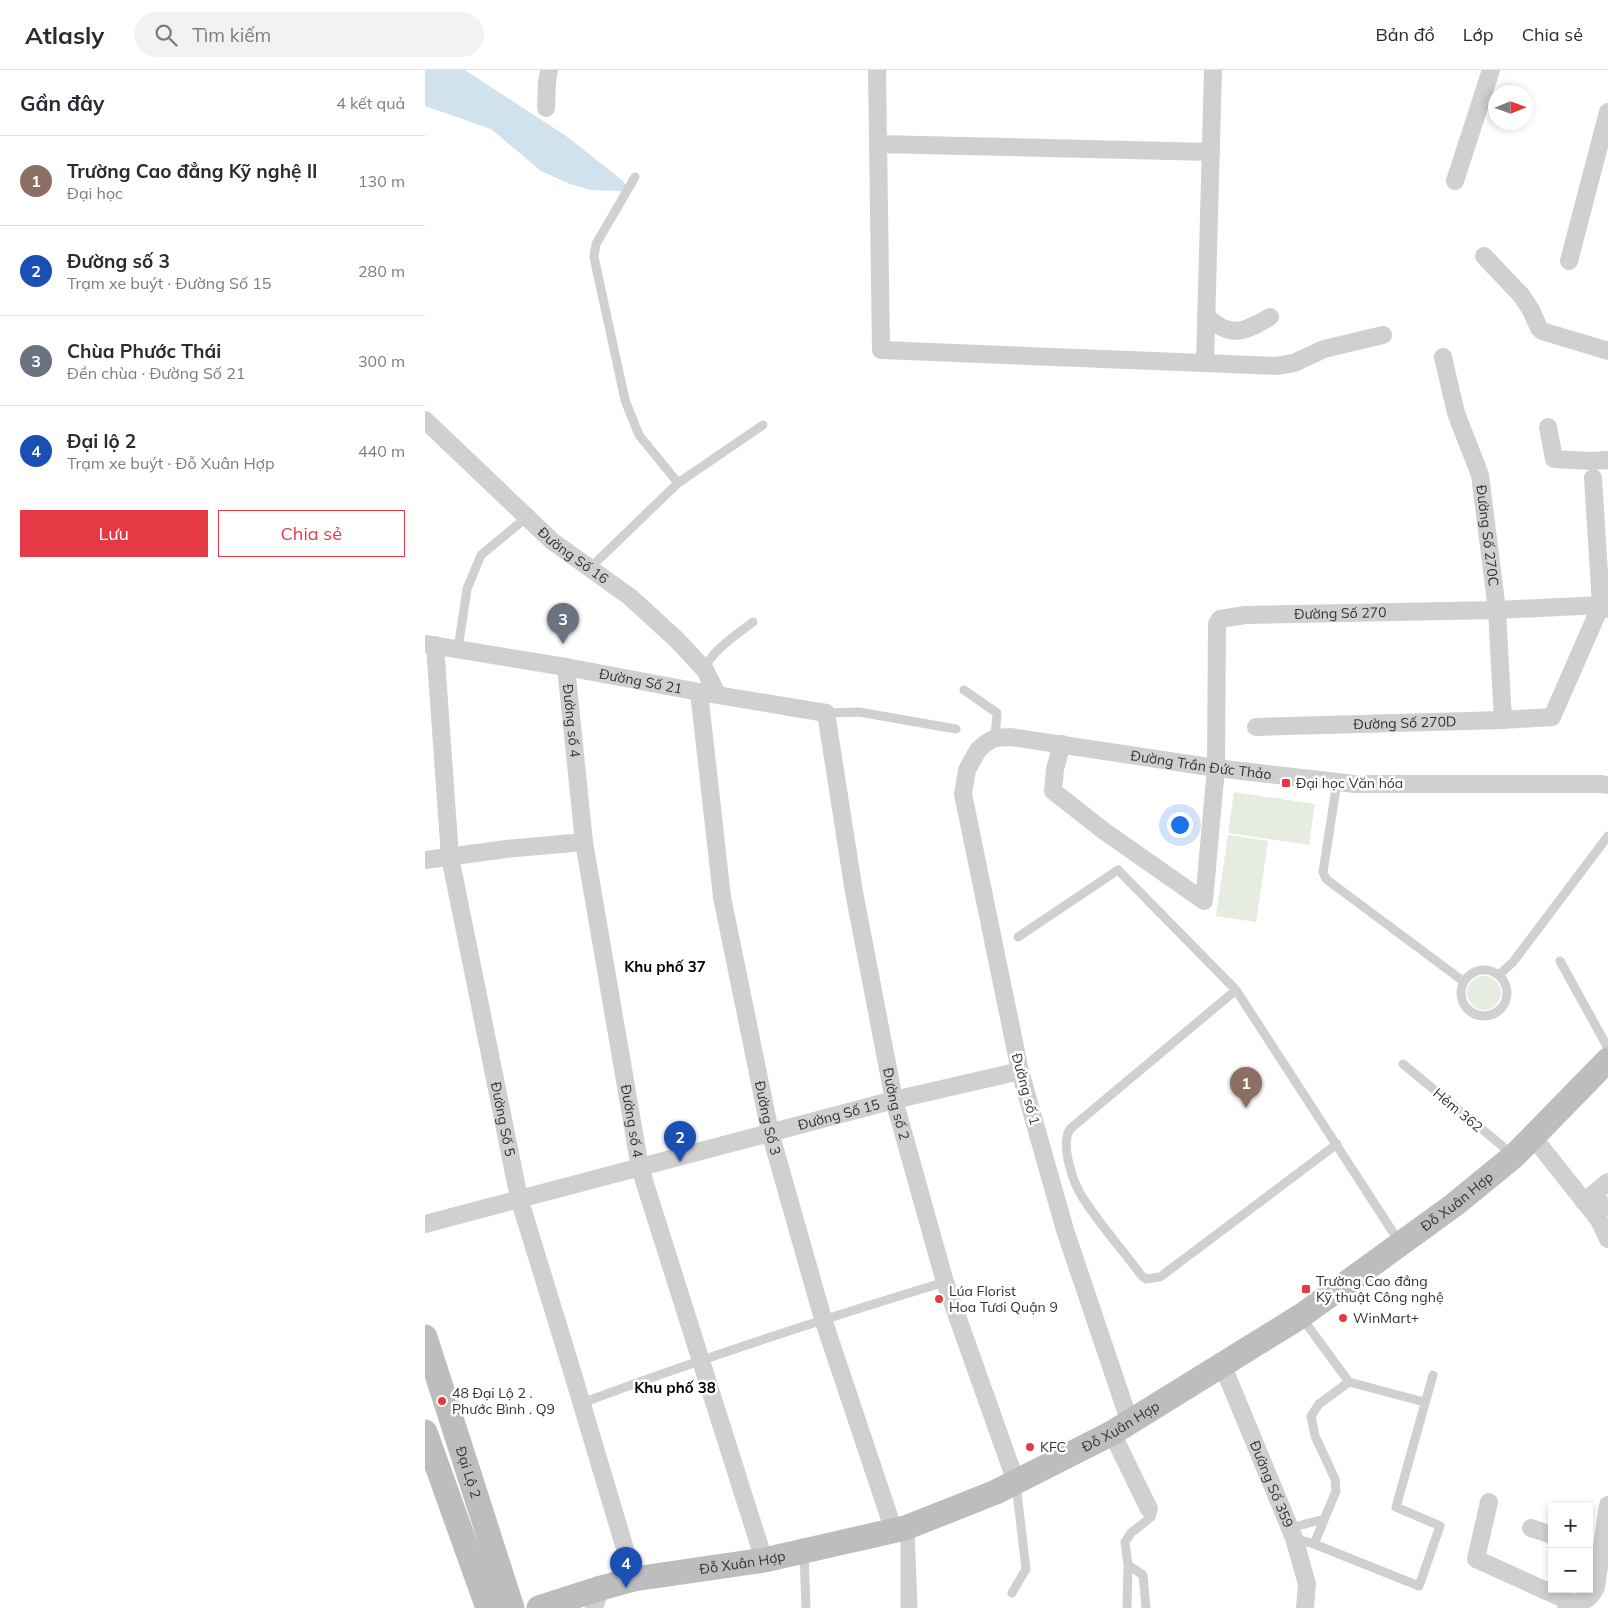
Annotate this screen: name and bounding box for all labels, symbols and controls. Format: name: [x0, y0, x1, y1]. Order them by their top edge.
search box: [134, 12, 484, 57]
text: Atlasly: [25, 20, 104, 50]
icon: search: [152, 21, 180, 49]
text: Tìm kiếm: [192, 23, 271, 47]
text: Bản đồ: [1375, 23, 1435, 46]
text: Lớp: [1463, 23, 1494, 46]
text: Chia sẻ: [1522, 23, 1583, 46]
north arrow: [1488, 85, 1533, 130]
text: Gần đây: [20, 90, 104, 116]
text: 4 kết quả: [336, 93, 405, 113]
text: Trường Cao đẳng Kỹ nghệ II: [67, 159, 318, 183]
text: 1: [31, 171, 41, 191]
text: 130 m: [358, 171, 405, 191]
text: Đại học: [67, 183, 123, 203]
text: Đường số 3: [67, 249, 170, 273]
text: 2: [31, 261, 41, 281]
text: 280 m: [358, 261, 405, 281]
text: Trạm xe buýt · Đường Số 15: [67, 273, 271, 293]
text: Chùa Phước Thái: [67, 339, 221, 363]
text: 3: [31, 351, 41, 371]
text: 300 m: [358, 351, 405, 371]
text: Đền chùa · Đường Số 21: [67, 363, 245, 383]
text: Đại lộ 2: [67, 429, 136, 453]
text: 4: [31, 441, 41, 461]
text: 440 m: [358, 441, 405, 461]
text: Trạm xe buýt · Đỗ Xuân Hợp: [67, 453, 275, 473]
street label: Đường Số 270C: [1472, 484, 1503, 587]
button: Lưu: [20, 510, 208, 557]
button: Chia sẻ: [218, 510, 405, 557]
street label: Đường Số 16: [534, 523, 612, 588]
pin: 3: [547, 603, 579, 644]
street label: Đường Số 270: [1294, 603, 1387, 623]
street label: Đường Số 21: [598, 664, 684, 698]
street label: Đường số 4: [559, 683, 584, 759]
street label: Đường Số 270D: [1353, 712, 1457, 733]
street label: Đường Trần Đức Thảo: [1130, 746, 1272, 783]
place label: Đại học Văn hóa: [1296, 774, 1403, 792]
marker: Đại học Văn hóa: [1280, 777, 1292, 789]
your location: [1167, 812, 1193, 838]
district label: Khu phố 37: [624, 957, 706, 976]
street label: Đường số 1: [1008, 1051, 1044, 1127]
street label: Đường số 2: [879, 1066, 914, 1142]
pin: 1: [1230, 1067, 1262, 1108]
street label: Đường Số 3: [751, 1079, 785, 1157]
street label: Đường Số 5: [487, 1080, 519, 1158]
street label: Đường số 4: [617, 1083, 647, 1160]
street label: Hẻm 362: [1429, 1084, 1487, 1136]
street label: Đường Số 15: [796, 1095, 882, 1134]
pin: 2: [664, 1121, 696, 1162]
street label: Đỗ Xuân Hợp: [1417, 1168, 1497, 1235]
place label: Trường Cao đẳng Kỹ thuật Công nghệ: [1316, 1272, 1444, 1306]
place label: Lúa Florist Hoa Tươi Quận 9: [949, 1282, 1058, 1316]
marker: Trường Cao đẳng Kỹ thuật Công nghệ: [1300, 1283, 1312, 1295]
marker: Lúa Florist Hoa Tươi Quận 9: [933, 1293, 945, 1305]
place label: WinMart+: [1353, 1309, 1419, 1327]
marker: WinMart+: [1337, 1312, 1349, 1324]
district label: Khu phố 38: [634, 1378, 716, 1397]
place label: 48 Đại Lộ 2 . Phước Bình . Q9: [452, 1384, 555, 1418]
marker: 48 Đại Lộ 2 . Phước Bình . Q9: [436, 1395, 448, 1407]
street label: Đỗ Xuân Hợp: [1079, 1397, 1163, 1456]
place label: KFC: [1040, 1438, 1066, 1456]
street label: Đường Số 359: [1246, 1438, 1298, 1530]
marker: KFC: [1024, 1441, 1036, 1453]
street label: Đại Lộ 2: [452, 1444, 485, 1500]
map controls: [1548, 1503, 1593, 1593]
button: +: [1548, 1503, 1593, 1548]
street label: Đỗ Xuân Hợp: [698, 1546, 787, 1578]
pin: 4: [610, 1547, 642, 1588]
button: −: [1548, 1548, 1593, 1593]

